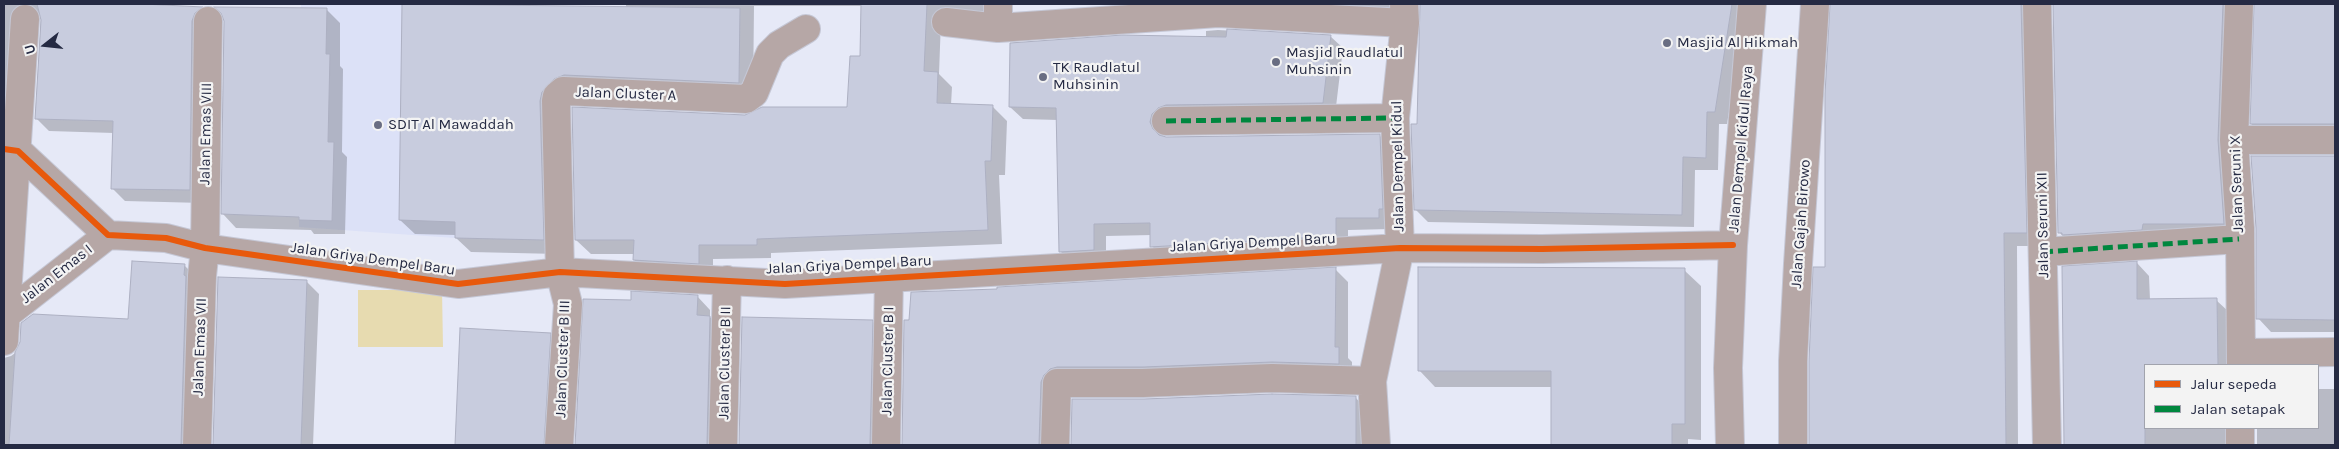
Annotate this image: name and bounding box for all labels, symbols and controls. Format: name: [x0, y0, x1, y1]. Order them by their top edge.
north arrow: [20, 20, 70, 70]
place label: Masjid Al Hikmah: [1677, 34, 1798, 52]
marker: Masjid Al Hikmah: [1661, 37, 1673, 49]
text: U: [21, 42, 40, 56]
place label: Masjid Raudlatul Muhsinin: [1286, 44, 1403, 79]
marker: Masjid Raudlatul Muhsinin: [1270, 56, 1282, 68]
place label: TK Raudlatul Muhsinin: [1053, 59, 1140, 94]
street label: Jalan Dempel Kidul Raya: [1725, 65, 1757, 233]
marker: TK Raudlatul Muhsinin: [1037, 71, 1049, 83]
street label: Jalan Emas VIII: [196, 83, 216, 185]
street label: Jalan Cluster A: [575, 83, 677, 105]
street label: Jalan Dempel Kidul: [1388, 100, 1408, 232]
place label: SDIT Al Mawaddah: [388, 116, 514, 134]
marker: SDIT Al Mawaddah: [372, 119, 384, 131]
street label: Jalan Seruni X: [2226, 135, 2248, 233]
street label: Jalan Gajah Birowo: [1788, 159, 1814, 289]
street label: Jalan Seruni XII: [2033, 172, 2053, 278]
street label: Jalan Griya Dempel Baru: [1170, 230, 1336, 256]
street label: Jalan Griya Dempel Baru: [290, 239, 456, 279]
street label: Jalan Emas I: [18, 241, 96, 307]
street label: Jalan Griya Dempel Baru: [766, 252, 932, 278]
street label: Jalan Emas VII: [189, 298, 211, 396]
street label: Jalan Cluster B III: [552, 300, 574, 418]
street label: Jalan Cluster B II: [715, 306, 735, 420]
street label: Jalan Cluster B I: [878, 306, 898, 416]
legend: [2144, 364, 2319, 429]
text: Jalur sepeda: [2191, 375, 2277, 393]
text: Jalan setapak: [2191, 400, 2285, 418]

